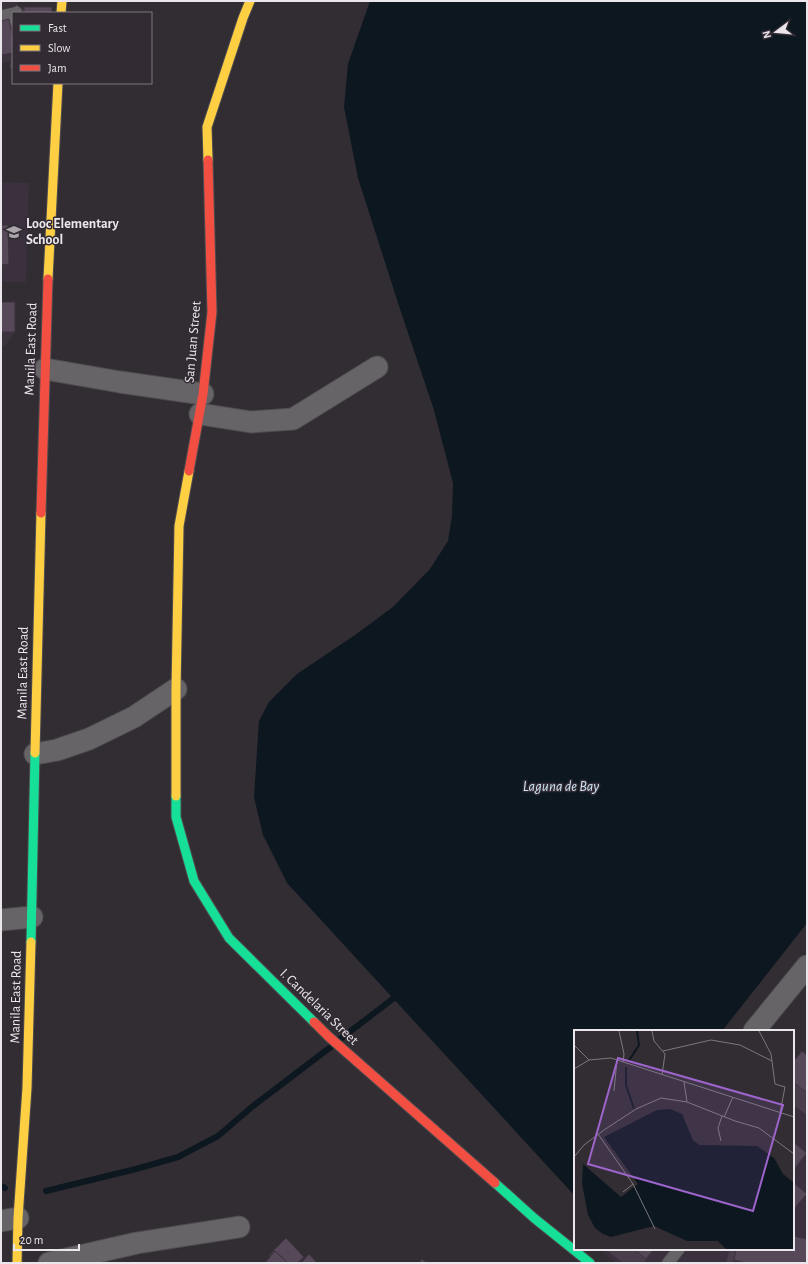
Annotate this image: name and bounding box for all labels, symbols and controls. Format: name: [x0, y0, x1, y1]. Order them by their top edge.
legend: [12, 12, 152, 84]
north arrow: [756, 12, 796, 52]
text: Fast: [48, 22, 67, 34]
text: N: [761, 29, 773, 40]
text: Slow: [48, 42, 70, 54]
text: Jam: [48, 62, 67, 74]
place label: Looc Elementary School: [26, 217, 119, 247]
school or university icon: Looc Elementary School: [5, 223, 23, 241]
street label: San Juan Street: [182, 300, 204, 384]
street label: Manila East Road: [22, 302, 40, 396]
street label: Manila East Road: [15, 626, 31, 720]
water label: Laguna de Bay: [523, 779, 600, 794]
street label: Manila East Road: [8, 950, 24, 1044]
street label: I. Candelaria Street: [277, 966, 361, 1048]
inset map: [574, 1030, 794, 1250]
scale bar: [14, 1226, 79, 1252]
text: 20 m: [20, 1234, 43, 1246]

